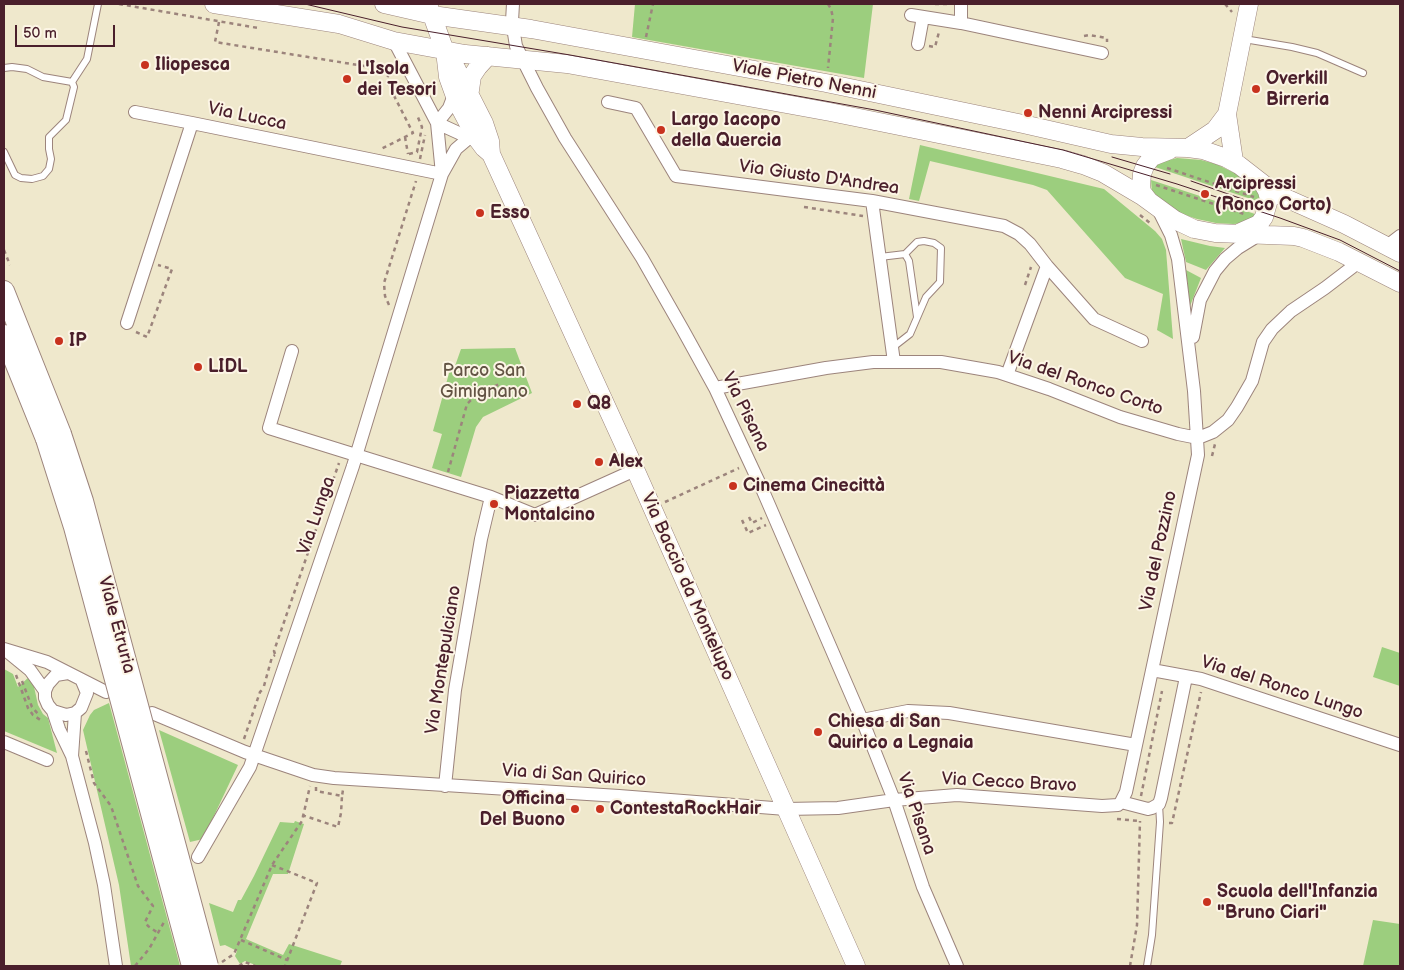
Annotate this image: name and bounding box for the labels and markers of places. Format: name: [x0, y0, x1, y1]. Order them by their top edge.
place label: Iliopesca: [155, 54, 230, 76]
place label: L'Isola dei Tesori: [357, 58, 436, 100]
marker: Iliopesca: [139, 59, 151, 71]
place label: Overkill Birreria: [1266, 68, 1329, 110]
marker: L'Isola dei Tesori: [341, 73, 353, 85]
marker: Overkill Birreria: [1250, 83, 1262, 95]
place label: Nenni Arcipressi: [1038, 102, 1172, 124]
marker: Nenni Arcipressi: [1022, 107, 1034, 119]
place label: Largo Iacopo della Quercia: [671, 109, 781, 152]
marker: Largo Iacopo della Quercia: [655, 124, 667, 136]
place label: Arcipressi (Ronco Corto): [1215, 173, 1332, 215]
marker: Arcipressi (Ronco Corto): [1199, 188, 1211, 200]
place label: Esso: [490, 202, 530, 224]
marker: Esso: [474, 207, 486, 219]
place label: IP: [69, 330, 86, 352]
marker: IP: [53, 335, 65, 347]
place label: LIDL: [208, 356, 247, 378]
marker: LIDL: [192, 361, 204, 373]
place label: Q8: [587, 393, 611, 415]
marker: Q8: [571, 398, 583, 410]
place label: Alex: [609, 451, 643, 473]
marker: Alex: [593, 456, 605, 468]
place label: Cinema Cinecittà: [743, 475, 885, 497]
marker: Cinema Cinecittà: [727, 480, 739, 492]
place label: Piazzetta Montalcino: [504, 483, 595, 526]
marker: Piazzetta Montalcino: [488, 498, 500, 510]
place label: Chiesa di San Quirico a Legnaia: [828, 711, 974, 754]
marker: Chiesa di San Quirico a Legnaia: [812, 726, 824, 738]
place label: Officina Del Buono: [479, 788, 565, 831]
place label: ContestaRockHair: [610, 798, 761, 820]
marker: Officina Del Buono: [569, 803, 581, 815]
marker: ContestaRockHair: [594, 803, 606, 815]
place label: Scuola dell'Infanzia "Bruno Ciari": [1217, 881, 1378, 924]
marker: Scuola dell'Infanzia "Bruno Ciari": [1201, 896, 1213, 908]

